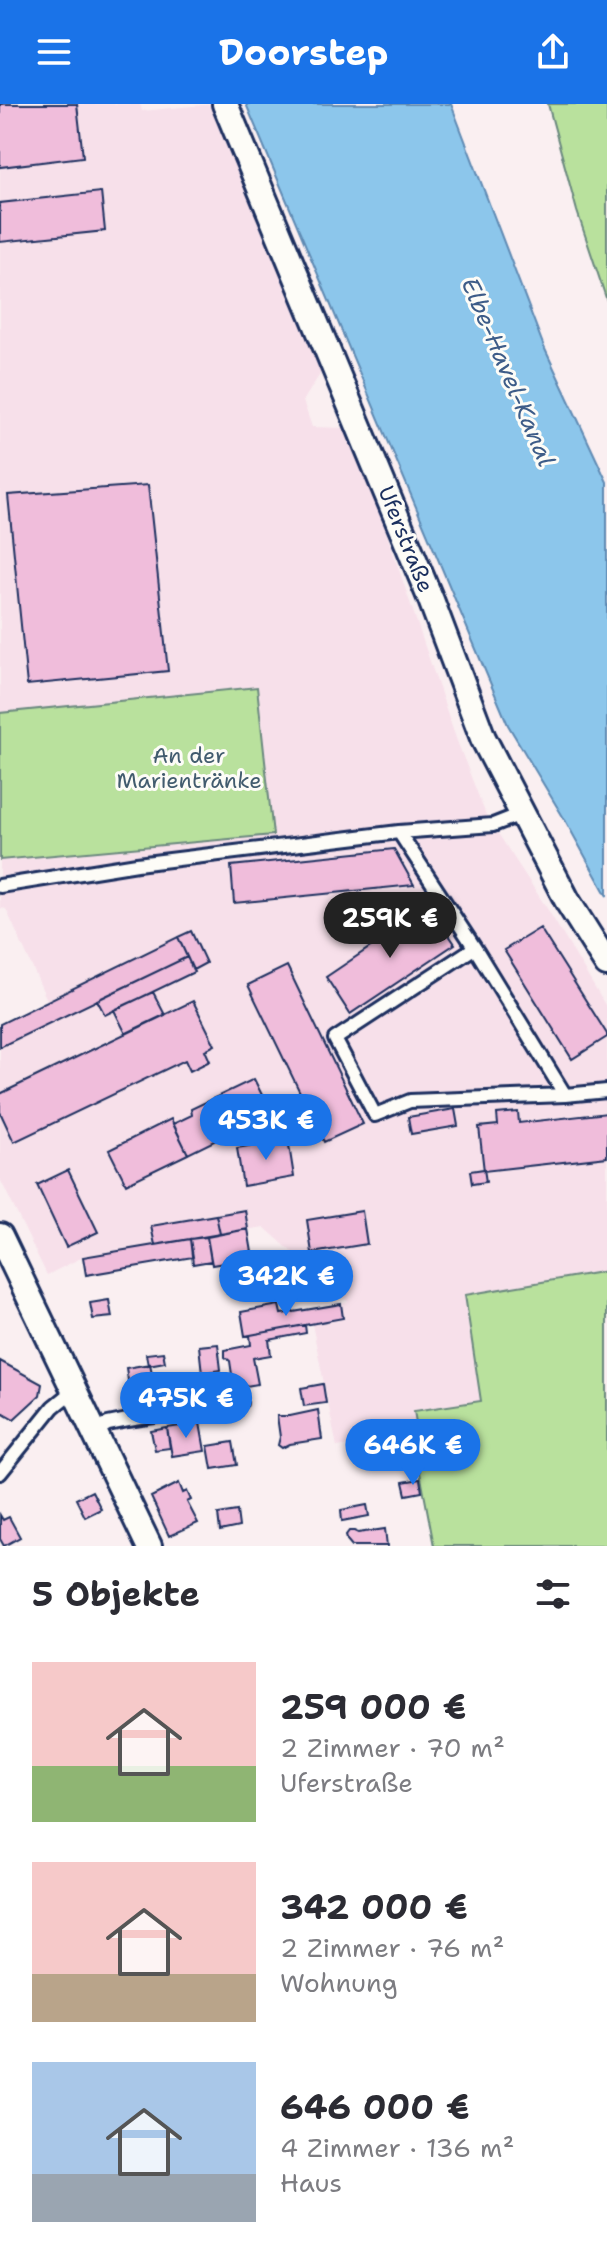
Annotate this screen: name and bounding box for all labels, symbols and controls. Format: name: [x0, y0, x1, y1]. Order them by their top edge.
text: Doorstep: [219, 28, 388, 77]
icon: menu: [32, 30, 76, 74]
icon: share: [531, 30, 575, 74]
water label: Elbe-Havel-Kanal: [454, 273, 562, 471]
street label: Uferstraße: [371, 481, 441, 597]
park label: An der Marientränke: [116, 741, 262, 795]
pin: 259K €: [325, 892, 455, 960]
text: 259K €: [342, 900, 438, 935]
pin: 453K €: [201, 1094, 331, 1162]
text: 453K €: [218, 1102, 314, 1137]
pin: 342K €: [221, 1250, 351, 1318]
text: 342K €: [237, 1258, 335, 1293]
pin: 475K €: [121, 1372, 251, 1440]
text: 475K €: [138, 1380, 234, 1415]
pin: 646K €: [348, 1419, 478, 1487]
text: 646K €: [363, 1427, 463, 1462]
text: 5 Objekte: [32, 1571, 200, 1617]
icon: filters: [531, 1572, 575, 1616]
text: 259 000 €: [280, 1684, 466, 1730]
icon: home: [96, 1694, 192, 1790]
text: 2 Zimmer · 70 m²: [280, 1730, 505, 1765]
text: Uferstraße: [280, 1765, 413, 1800]
text: 342 000 €: [280, 1884, 468, 1930]
icon: home: [96, 1894, 192, 1990]
text: 2 Zimmer · 76 m²: [280, 1930, 505, 1965]
text: Wohnung: [280, 1965, 398, 2000]
text: 646 000 €: [280, 2084, 470, 2130]
icon: home: [96, 2094, 192, 2190]
text: 4 Zimmer · 136 m²: [280, 2130, 514, 2165]
text: Haus: [280, 2165, 342, 2200]

